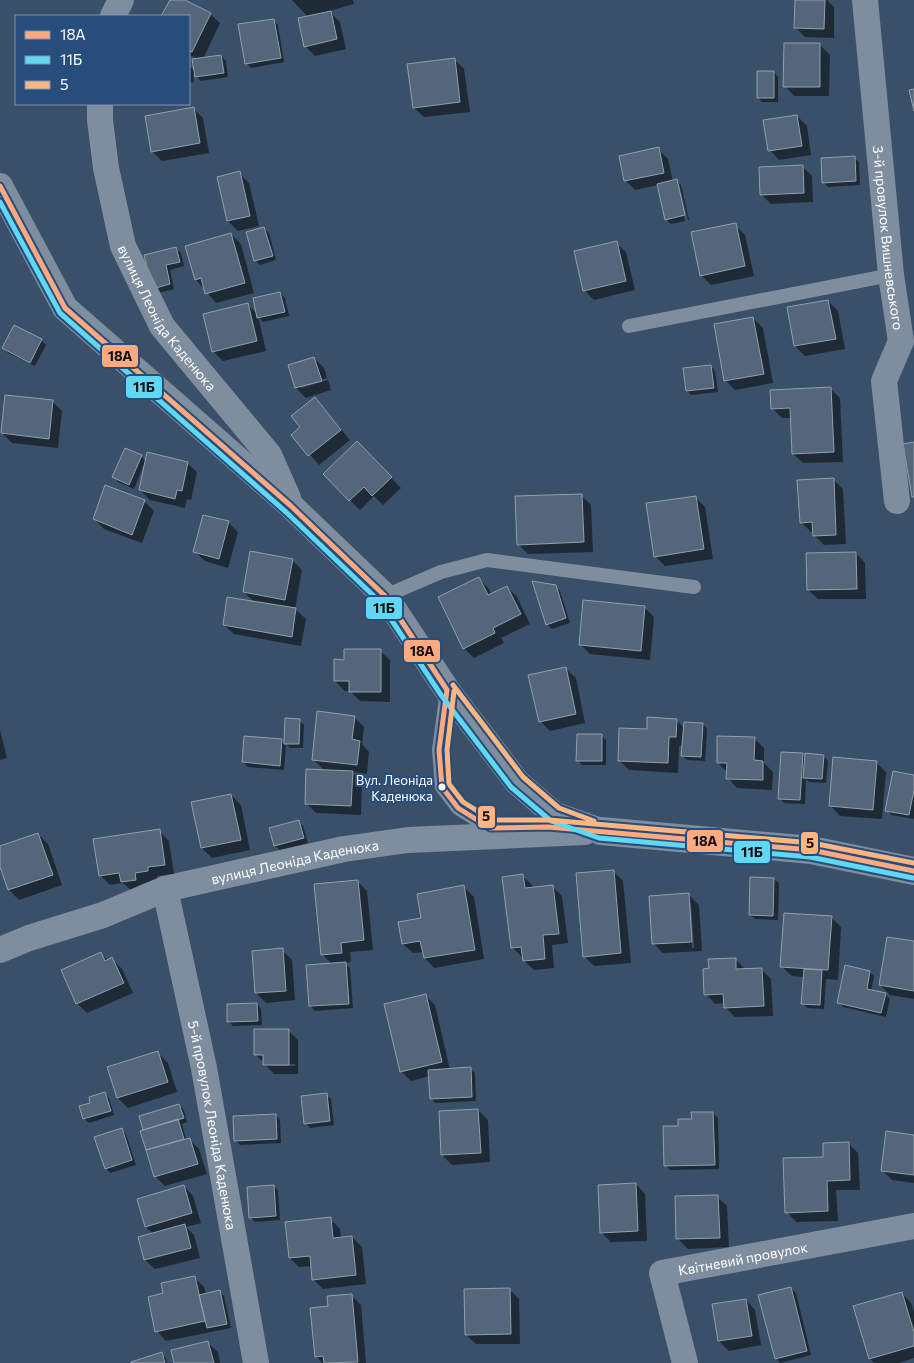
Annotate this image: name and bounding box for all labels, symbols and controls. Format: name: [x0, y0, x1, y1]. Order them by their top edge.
legend: [15, 15, 190, 105]
text: 18А: [60, 25, 86, 43]
text: 11Б: [60, 50, 82, 68]
text: 5: [60, 75, 69, 93]
street label: 3-й провулок Вишневського: [870, 145, 908, 331]
street label: вулиця Леоніда Каденюка: [115, 242, 220, 394]
line badge: 18А: [101, 344, 139, 368]
text: 18А: [108, 347, 132, 364]
line badge: 11Б: [125, 375, 163, 399]
text: 11Б: [133, 378, 155, 395]
line badge: 11Б: [365, 596, 403, 620]
text: 11Б: [373, 599, 395, 616]
line badge: 18А: [403, 639, 441, 663]
text: 18А: [410, 642, 434, 659]
place label: Вул. Леоніда Каденюка: [356, 772, 433, 804]
marker: Вул. Леоніда Каденюка: [437, 782, 447, 792]
line badge: 5: [477, 805, 496, 829]
text: 5: [482, 807, 490, 824]
line badge: 18А: [686, 829, 724, 853]
line badge: 5: [800, 831, 819, 855]
text: 18А: [693, 832, 717, 849]
text: 5: [806, 834, 814, 851]
street label: вулиця Леоніда Каденюка: [209, 836, 380, 887]
line badge: 11Б: [733, 840, 771, 864]
text: 11Б: [741, 843, 763, 860]
street label: 5-й провулок Леоніда Каденюка: [185, 1019, 241, 1231]
street label: Квітневий провулок: [677, 1237, 809, 1278]

